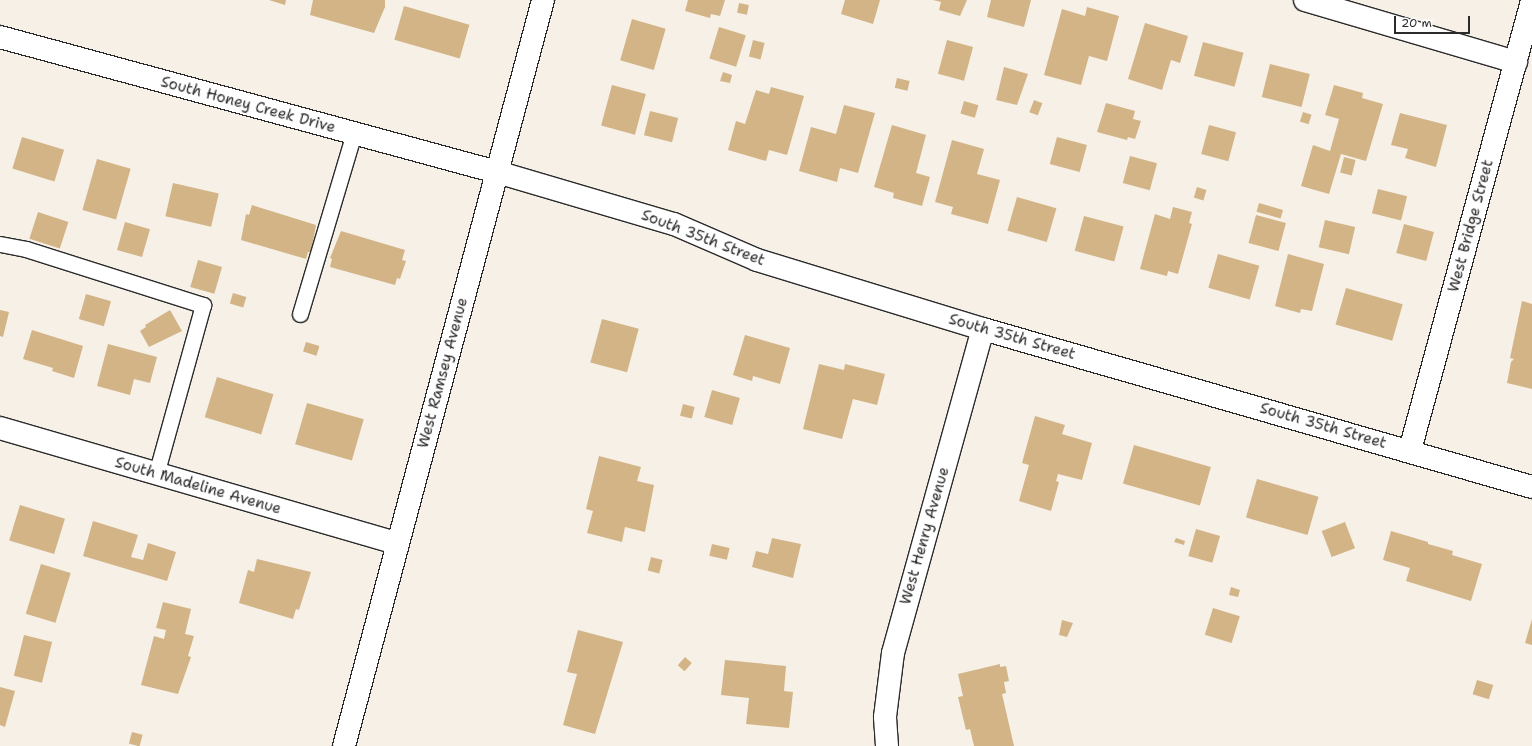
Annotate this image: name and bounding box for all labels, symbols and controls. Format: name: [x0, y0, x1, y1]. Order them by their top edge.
scale bar: [1396, 8, 1472, 34]
text: 20 m: [1401, 15, 1432, 31]
street label: South Honey Creek Drive: [159, 73, 337, 137]
street label: West Bridge Street: [1445, 158, 1497, 294]
street label: South 35th Street: [639, 206, 767, 270]
street label: West Ramsey Avenue: [414, 296, 472, 450]
street label: South 35th Street: [947, 310, 1077, 364]
street label: South 35th Street: [1258, 399, 1388, 453]
street label: South Madeline Avenue: [113, 454, 283, 518]
street label: West Henry Avenue: [897, 465, 953, 607]

